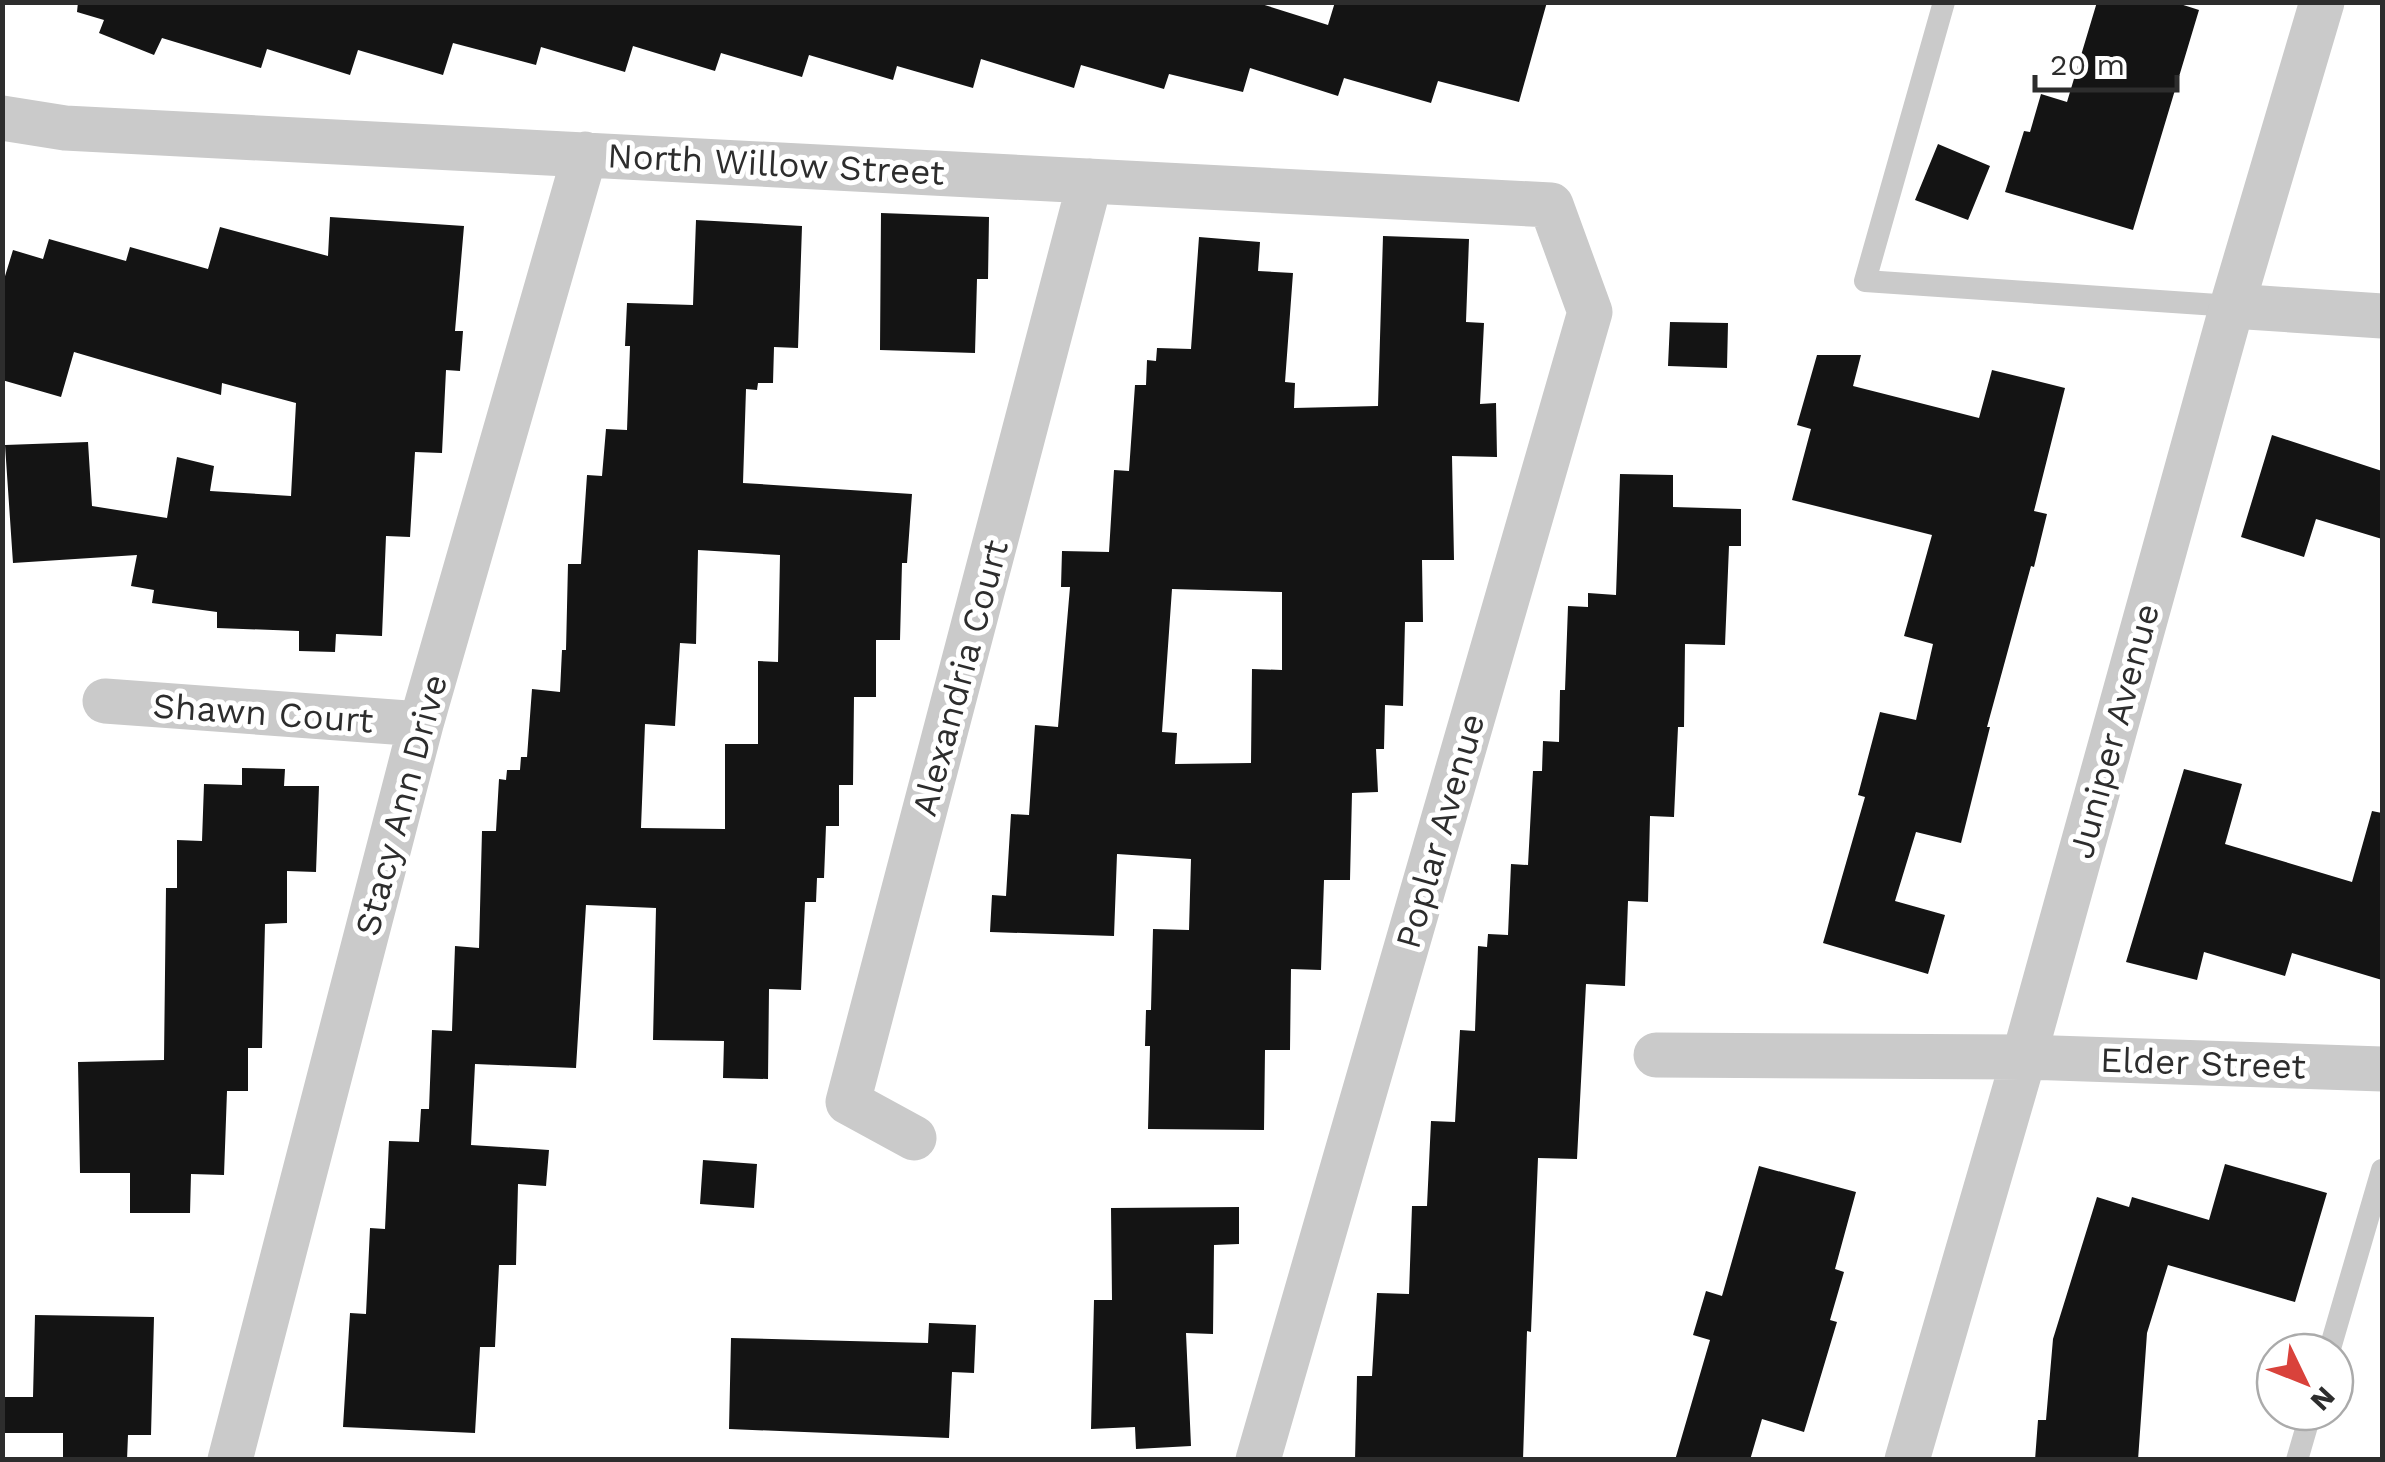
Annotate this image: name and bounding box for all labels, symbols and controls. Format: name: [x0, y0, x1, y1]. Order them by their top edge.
scale bar: [2035, 30, 2178, 92]
text: 20 m: [2050, 47, 2125, 82]
street label: North Willow Street: [606, 134, 946, 194]
street label: Alexandria Court: [903, 535, 1017, 821]
street label: Juniper Avenue: [2060, 599, 2168, 863]
street label: Stacy Ann Drive: [346, 670, 456, 940]
street label: Shawn Court: [151, 684, 375, 742]
street label: Poplar Avenue: [1386, 709, 1494, 953]
street label: Elder Street: [2099, 1038, 2307, 1088]
north arrow: [2255, 1332, 2355, 1432]
text: N: [2304, 1380, 2342, 1418]

